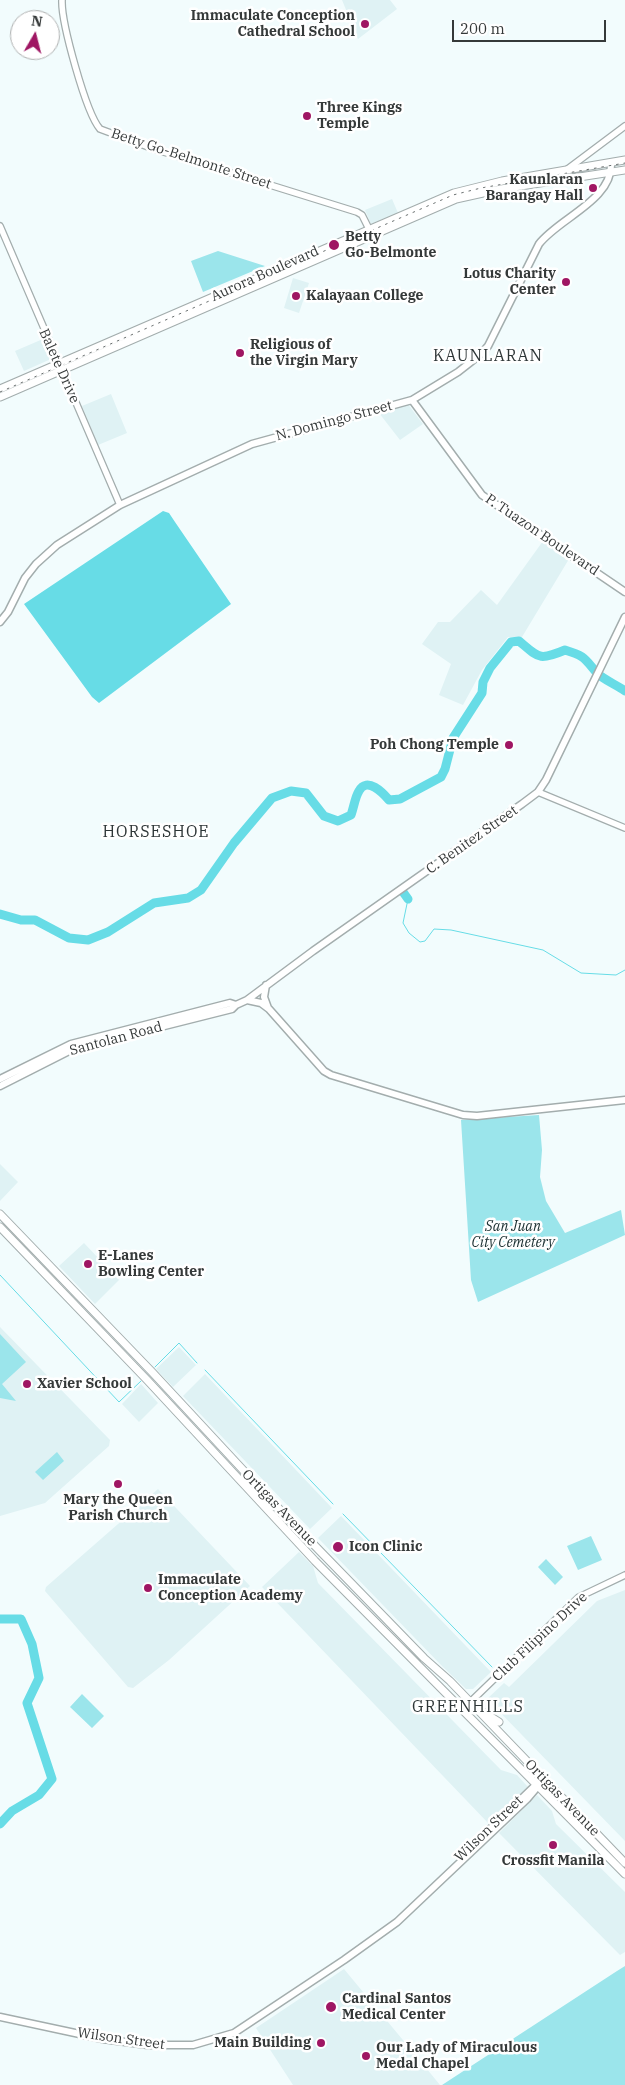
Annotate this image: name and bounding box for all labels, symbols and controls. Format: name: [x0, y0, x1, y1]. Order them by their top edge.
place label: Immaculate Conception Cathedral School: [191, 8, 355, 40]
north arrow: [10, 10, 60, 60]
scale bar: [455, 10, 609, 42]
text: N: [30, 11, 44, 31]
marker: Immaculate Conception Cathedral School: [359, 18, 371, 30]
text: 200 m: [460, 19, 505, 38]
place label: Three Kings Temple: [317, 100, 402, 132]
marker: Three Kings Temple: [301, 110, 313, 122]
street label: Betty Go-Belmonte Street: [109, 125, 273, 193]
place label: Kaunlaran Barangay Hall: [485, 172, 583, 204]
marker: Kaunlaran Barangay Hall: [587, 182, 599, 194]
place label: Betty Go-Belmonte: [345, 229, 436, 262]
marker: Betty Go-Belmonte: [327, 238, 341, 252]
street label: Aurora Boulevard: [208, 243, 322, 305]
place label: Lotus Charity Center: [463, 266, 556, 298]
marker: Lotus Charity Center: [560, 276, 572, 288]
place label: Kalayaan College: [306, 288, 423, 304]
marker: Kalayaan College: [290, 290, 302, 302]
street label: Balete Drive: [35, 326, 83, 406]
place label: Religious of the Virgin Mary: [250, 337, 358, 370]
district label: KAUNLARAN: [432, 346, 544, 366]
marker: Religious of the Virgin Mary: [234, 347, 246, 359]
street label: N. Domingo Street: [274, 397, 394, 445]
street label: P. Tuazon Boulevard: [482, 491, 602, 579]
place label: Poh Chong Temple: [370, 737, 499, 753]
marker: Poh Chong Temple: [503, 739, 515, 751]
street label: C. Benitez Street: [423, 802, 521, 878]
district label: HORSESHOE: [101, 822, 211, 842]
street label: Santolan Road: [68, 1019, 164, 1059]
park label: San Juan City Cemetery: [471, 1219, 555, 1252]
place label: E-Lanes Bowling Center: [98, 1248, 204, 1280]
marker: E-Lanes Bowling Center: [82, 1258, 94, 1270]
place label: Xavier School: [37, 1376, 132, 1392]
marker: Xavier School: [21, 1378, 33, 1390]
street label: Ortigas Avenue: [238, 1466, 320, 1550]
marker: Mary the Queen Parish Church: [112, 1478, 124, 1490]
place label: Mary the Queen Parish Church: [63, 1492, 173, 1524]
place label: Icon Clinic: [349, 1539, 422, 1555]
marker: Icon Clinic: [331, 1540, 345, 1554]
place label: Immaculate Conception Academy: [158, 1572, 303, 1604]
marker: Immaculate Conception Academy: [142, 1582, 154, 1594]
street label: Club Filipino Drive: [489, 1589, 591, 1685]
district label: GREENHILLS: [411, 1697, 525, 1717]
street label: Ortigas Avenue: [521, 1756, 603, 1840]
street label: Wilson Street: [451, 1792, 527, 1866]
marker: Crossfit Manila: [547, 1839, 559, 1851]
place label: Crossfit Manila: [502, 1853, 604, 1869]
place label: Cardinal Santos Medical Center: [342, 1991, 451, 2024]
marker: Cardinal Santos Medical Center: [324, 2000, 338, 2014]
street label: Wilson Street: [76, 2025, 166, 2053]
place label: Main Building: [214, 2035, 311, 2051]
marker: Main Building: [315, 2037, 327, 2049]
place label: Our Lady of Miraculous Medal Chapel: [376, 2040, 537, 2072]
marker: Our Lady of Miraculous Medal Chapel: [360, 2050, 372, 2062]

